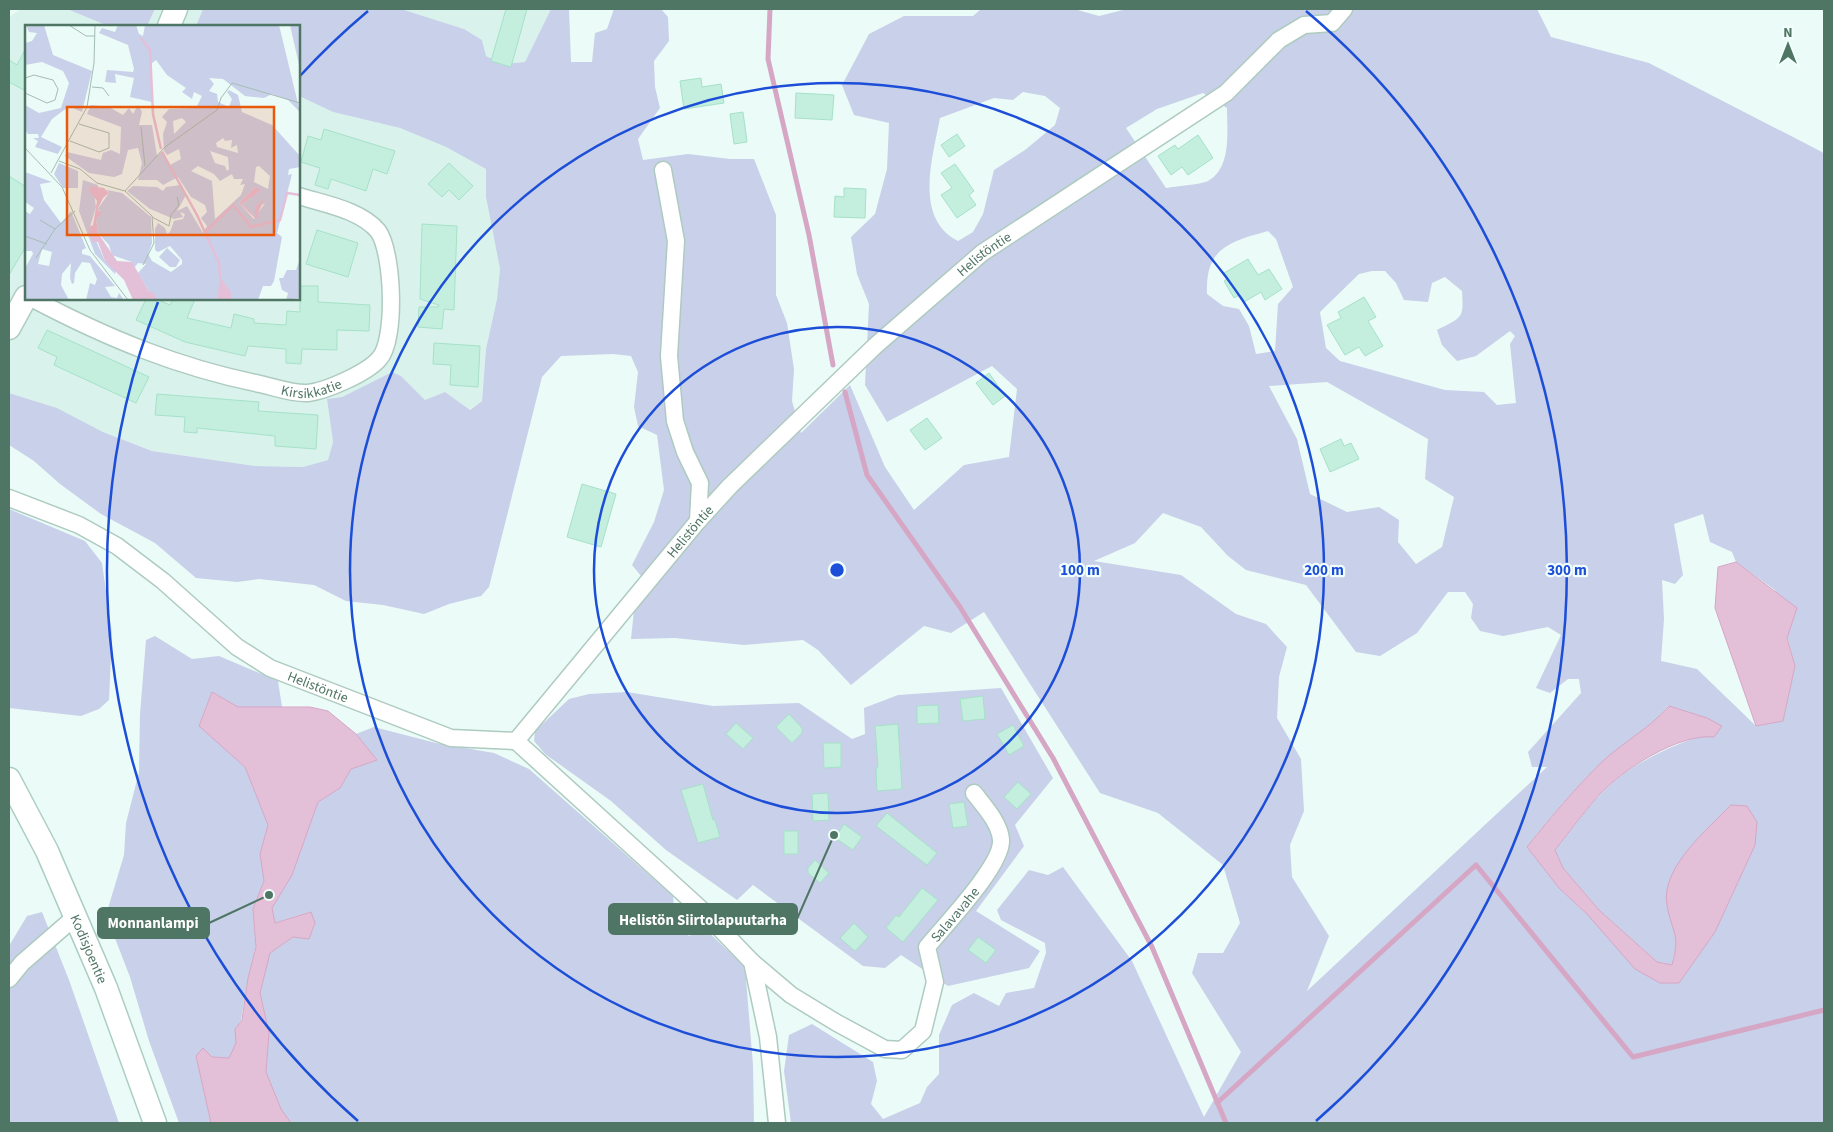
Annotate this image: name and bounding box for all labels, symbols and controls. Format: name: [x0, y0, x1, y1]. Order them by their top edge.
north arrow: [1763, 20, 1813, 70]
text: N: [1783, 23, 1793, 43]
inset map: [25, 25, 300, 300]
street label: Helistöntie: [953, 227, 1016, 281]
street label: Kirsikkatie: [279, 374, 345, 404]
street label: Helistöntie: [662, 501, 719, 563]
text: 100 m: [1060, 560, 1100, 581]
text: 200 m: [1304, 560, 1344, 581]
text: 300 m: [1547, 560, 1587, 581]
centre of rings: [828, 561, 846, 579]
street label: Helistöntie: [284, 667, 351, 708]
street label: Salavavahe: [926, 883, 985, 947]
callout: Helistön Siirtolapuutarha: [609, 904, 797, 934]
callout: Monnanlampi: [98, 908, 209, 938]
text: Helistön Siirtolapuutarha: [619, 910, 787, 931]
street label: Kodisjoentie: [65, 912, 112, 987]
text: Monnanlampi: [107, 913, 199, 934]

